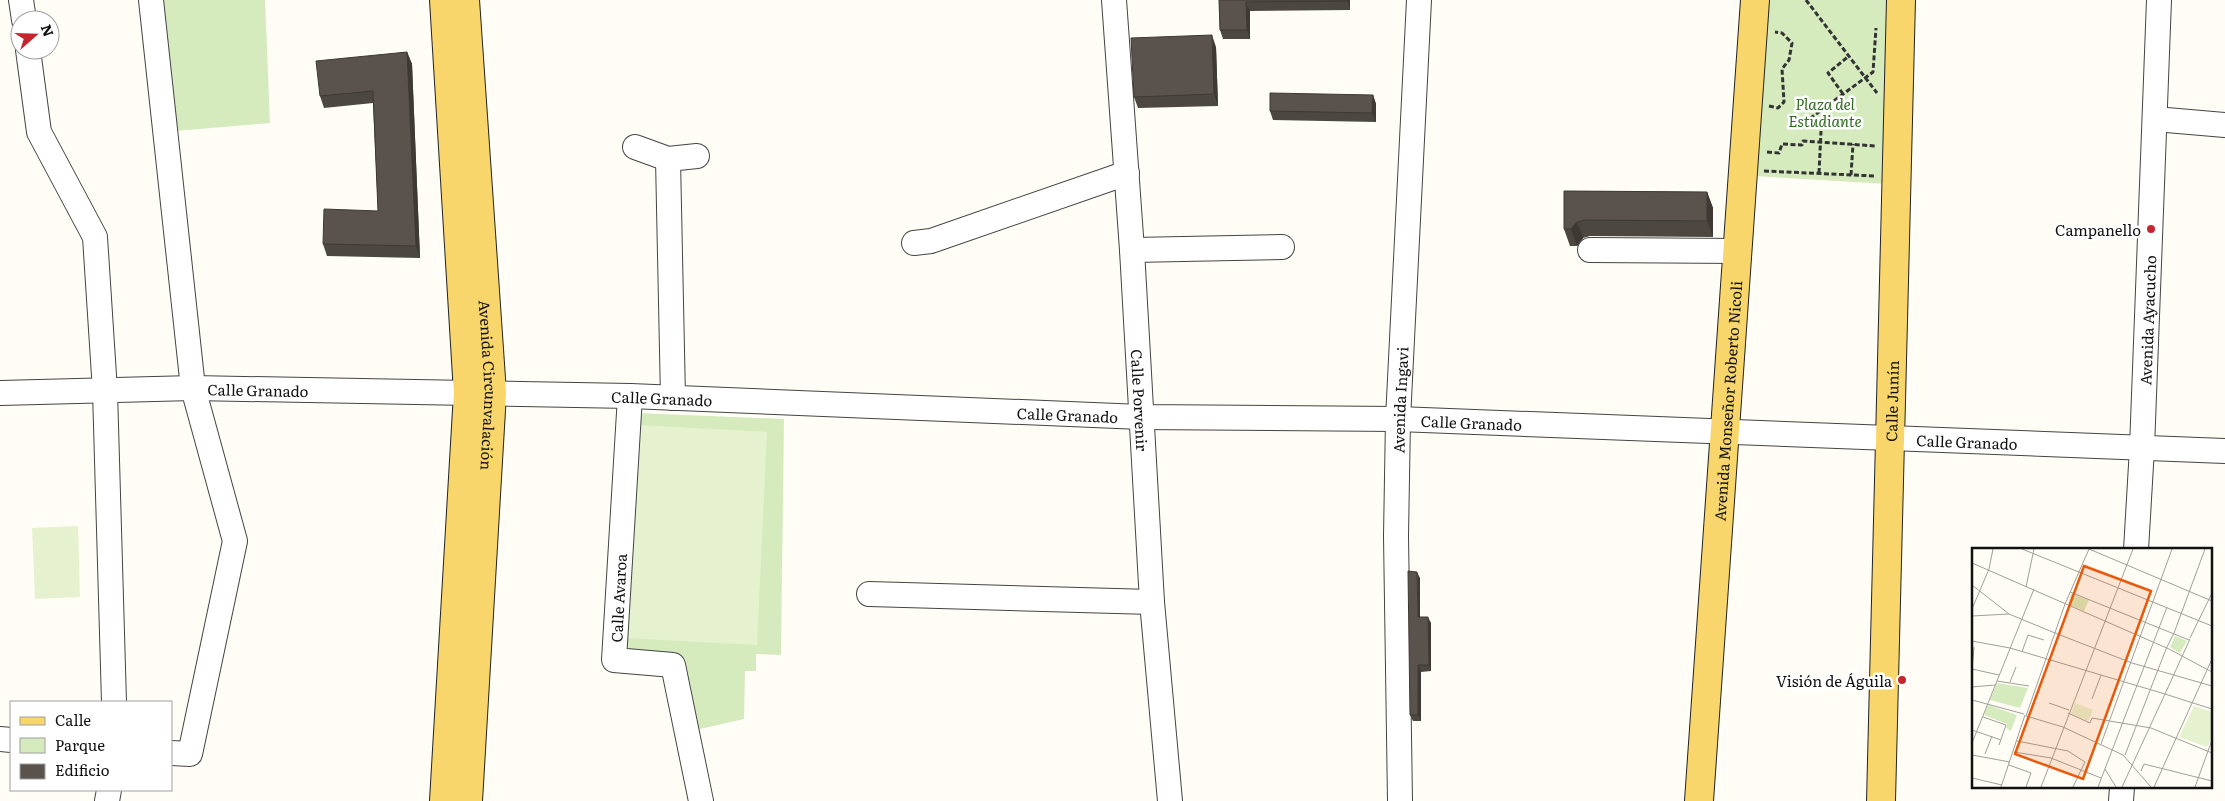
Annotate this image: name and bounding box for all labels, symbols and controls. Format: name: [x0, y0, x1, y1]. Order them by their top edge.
north arrow: [10, 10, 60, 60]
text: N: [37, 21, 60, 39]
park label: Plaza del Estudiante: [1788, 92, 1862, 132]
place label: Campanello: [2055, 218, 2141, 241]
marker: Campanello: [2145, 223, 2157, 235]
street label: Avenida Ayacucho: [2133, 255, 2161, 386]
street label: Avenida Monseñor Roberto Nicoli: [1707, 280, 1747, 522]
street label: Avenida Circunvalación: [474, 299, 504, 471]
street label: Avenida Ingavi: [1386, 346, 1413, 454]
street label: Calle Porvenir: [1126, 348, 1155, 452]
street label: Calle Junín: [1878, 360, 1903, 442]
street label: Calle Granado: [207, 377, 309, 402]
street label: Calle Granado: [611, 384, 713, 411]
street label: Calle Granado: [1016, 400, 1119, 428]
street label: Calle Granado: [1420, 408, 1523, 435]
street label: Calle Granado: [1916, 428, 2018, 454]
inset map: [1972, 548, 2212, 788]
street label: Calle Avaroa: [604, 552, 632, 643]
place label: Visión de Águila: [1776, 669, 1893, 692]
marker: Visión de Águila: [1896, 674, 1908, 686]
legend: [10, 701, 172, 791]
text: Calle: [55, 708, 91, 731]
text: Parque: [55, 733, 105, 756]
text: Edificio: [55, 758, 110, 781]

